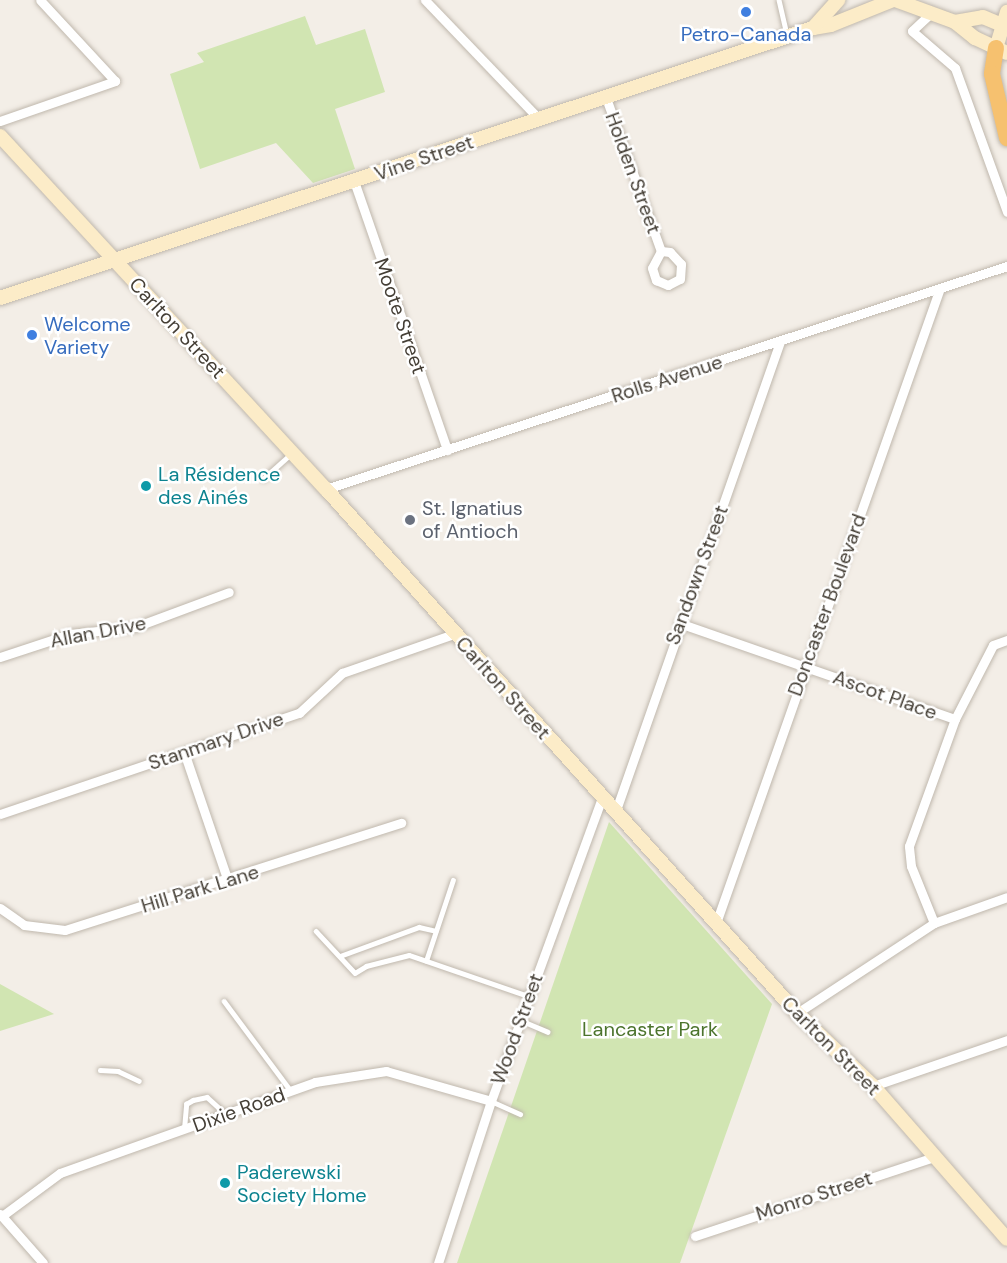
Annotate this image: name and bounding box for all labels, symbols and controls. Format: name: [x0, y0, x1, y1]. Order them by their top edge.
marker: Petro-Canada: [739, 5, 753, 19]
place label: Petro-Canada: [681, 22, 811, 46]
street label: Holden Street: [600, 109, 666, 237]
street label: Vine Street: [371, 130, 477, 186]
street label: Moote Street: [369, 255, 431, 377]
street label: Carlton Street: [124, 272, 230, 384]
place label: Welcome Variety: [44, 312, 131, 359]
marker: Welcome Variety: [25, 328, 39, 342]
street label: Rolls Avenue: [608, 350, 726, 408]
place label: La Résidence des Ainés: [158, 462, 280, 509]
marker: La Résidence des Ainés: [139, 479, 153, 493]
place label: St. Ignatius of Antioch: [422, 496, 523, 543]
street label: Sandown Street: [661, 502, 733, 648]
street label: Doncaster Boulevard: [783, 511, 871, 699]
marker: St. Ignatius of Antioch: [403, 513, 417, 527]
street label: Allan Drive: [48, 611, 148, 653]
street label: Carlton Street: [451, 632, 555, 744]
street label: Ascot Place: [830, 665, 940, 725]
street label: Stanmary Drive: [145, 707, 287, 775]
street label: Hill Park Lane: [138, 860, 262, 918]
street label: Wood Street: [486, 970, 548, 1088]
street label: Carlton Street: [777, 992, 885, 1100]
park label: Lancaster Park: [582, 1017, 718, 1041]
street label: Dixie Road: [190, 1082, 288, 1138]
place label: Paderewski Society Home: [237, 1160, 367, 1207]
street label: Monro Street: [753, 1166, 875, 1226]
marker: Paderewski Society Home: [218, 1176, 232, 1190]

